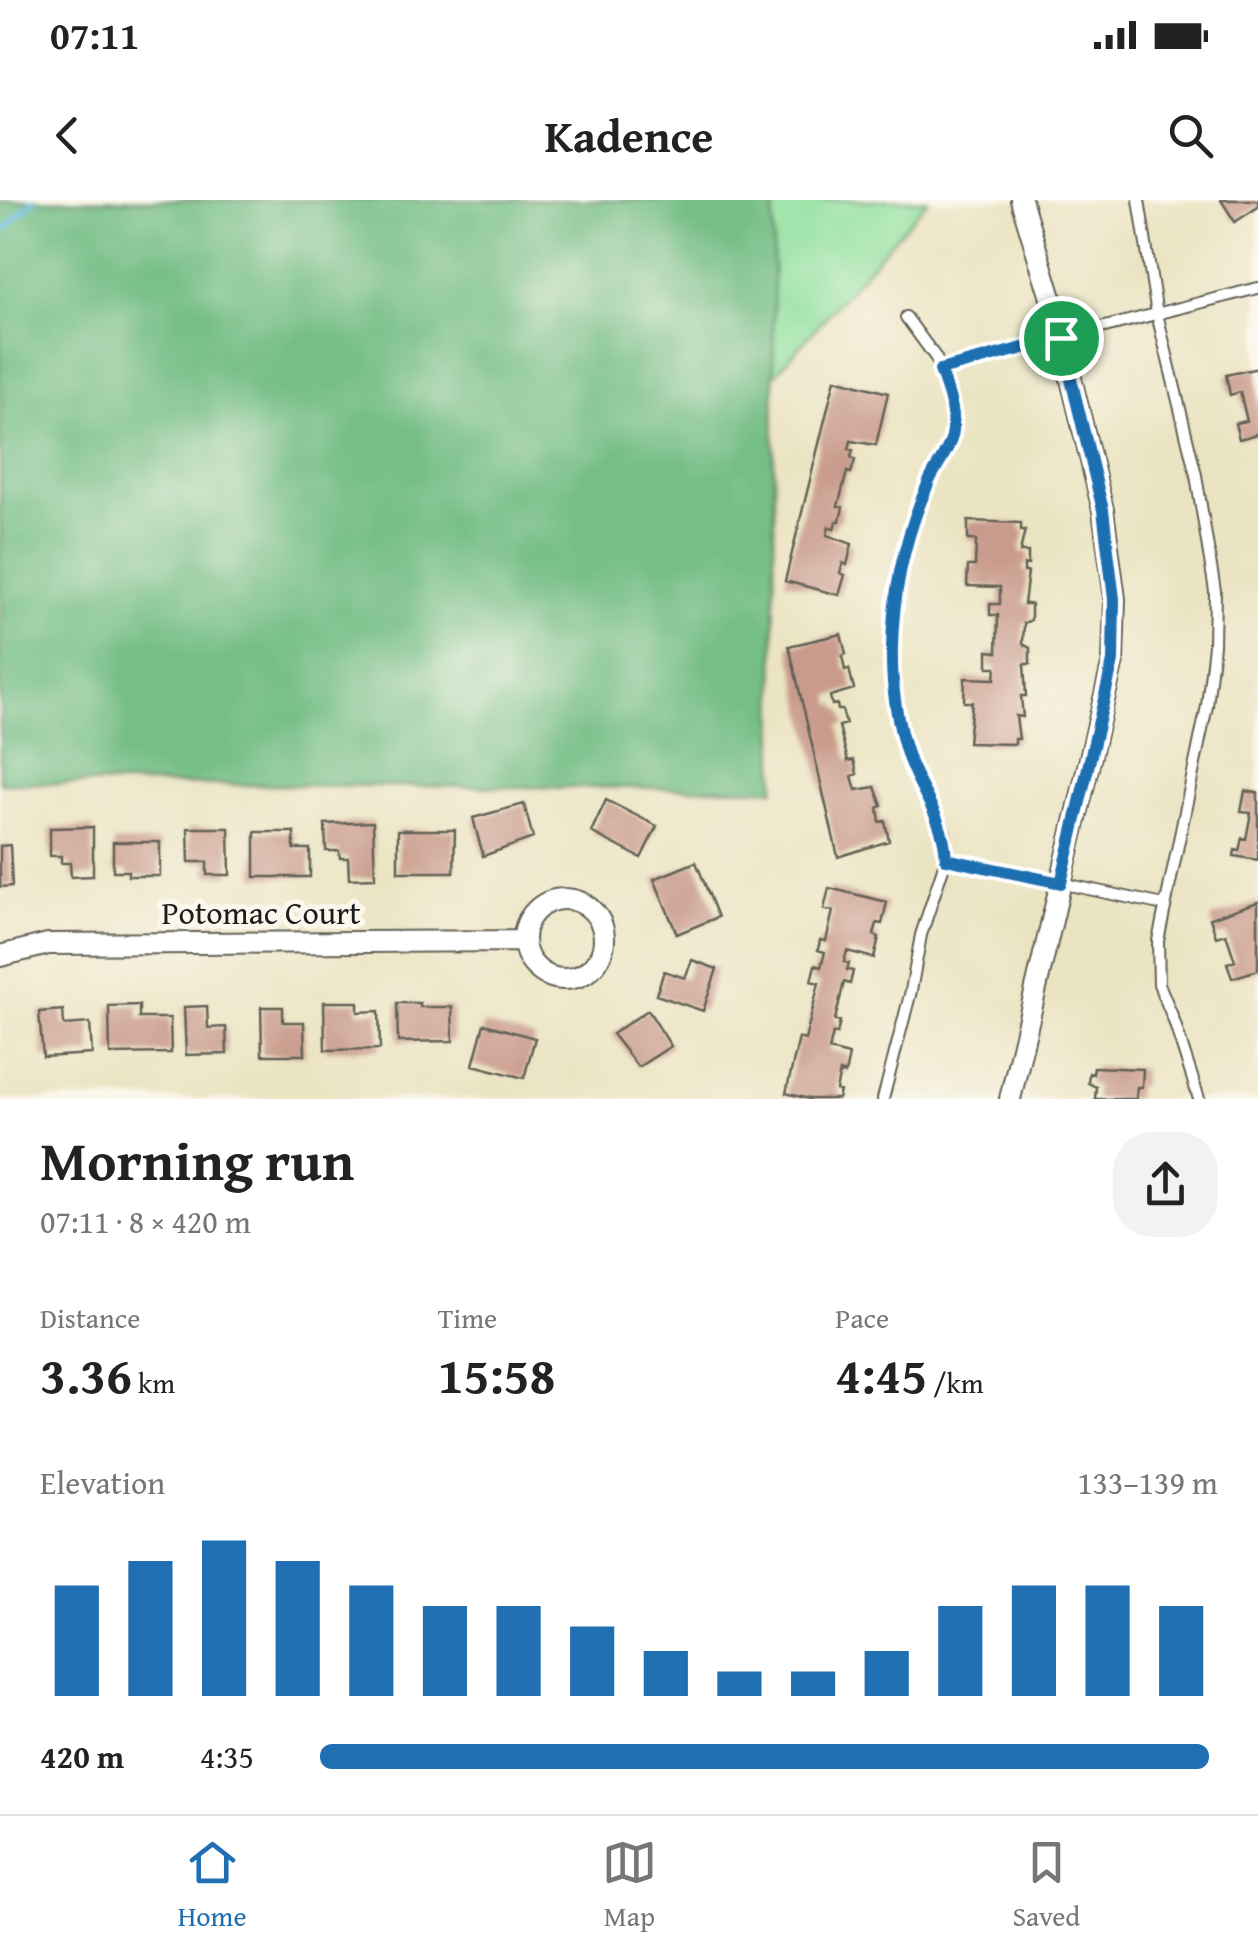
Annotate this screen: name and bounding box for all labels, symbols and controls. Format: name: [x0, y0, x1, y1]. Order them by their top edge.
text: 07:11: [50, 7, 140, 63]
text: Kadence: [545, 103, 713, 168]
icon: back: [40, 108, 95, 163]
icon: search: [1163, 108, 1218, 163]
pin: [1019, 296, 1104, 381]
icon: arrive: [1034, 311, 1089, 366]
street label: Potomac Court: [161, 889, 361, 936]
text: Morning run: [40, 1120, 354, 1200]
button: share: [1113, 1132, 1218, 1237]
text: 07:11 · 8 × 420 m: [40, 1198, 251, 1245]
text: Distance: [40, 1297, 140, 1338]
text: Time: [438, 1297, 497, 1338]
text: Pace: [835, 1297, 889, 1338]
text: 3.36: [40, 1338, 132, 1411]
text: 15:58: [438, 1338, 555, 1411]
text: 4:45: [835, 1338, 927, 1411]
text: km: [132, 1362, 175, 1403]
text: /km: [927, 1362, 984, 1403]
text: Elevation: [40, 1459, 165, 1506]
text: 133–139 m: [1077, 1459, 1218, 1506]
text: 420 m: [40, 1733, 124, 1780]
text: 4:35: [200, 1733, 254, 1780]
tab: Home: [178, 1835, 247, 1936]
tab: Map: [602, 1835, 657, 1936]
tab: Saved: [1012, 1835, 1080, 1936]

